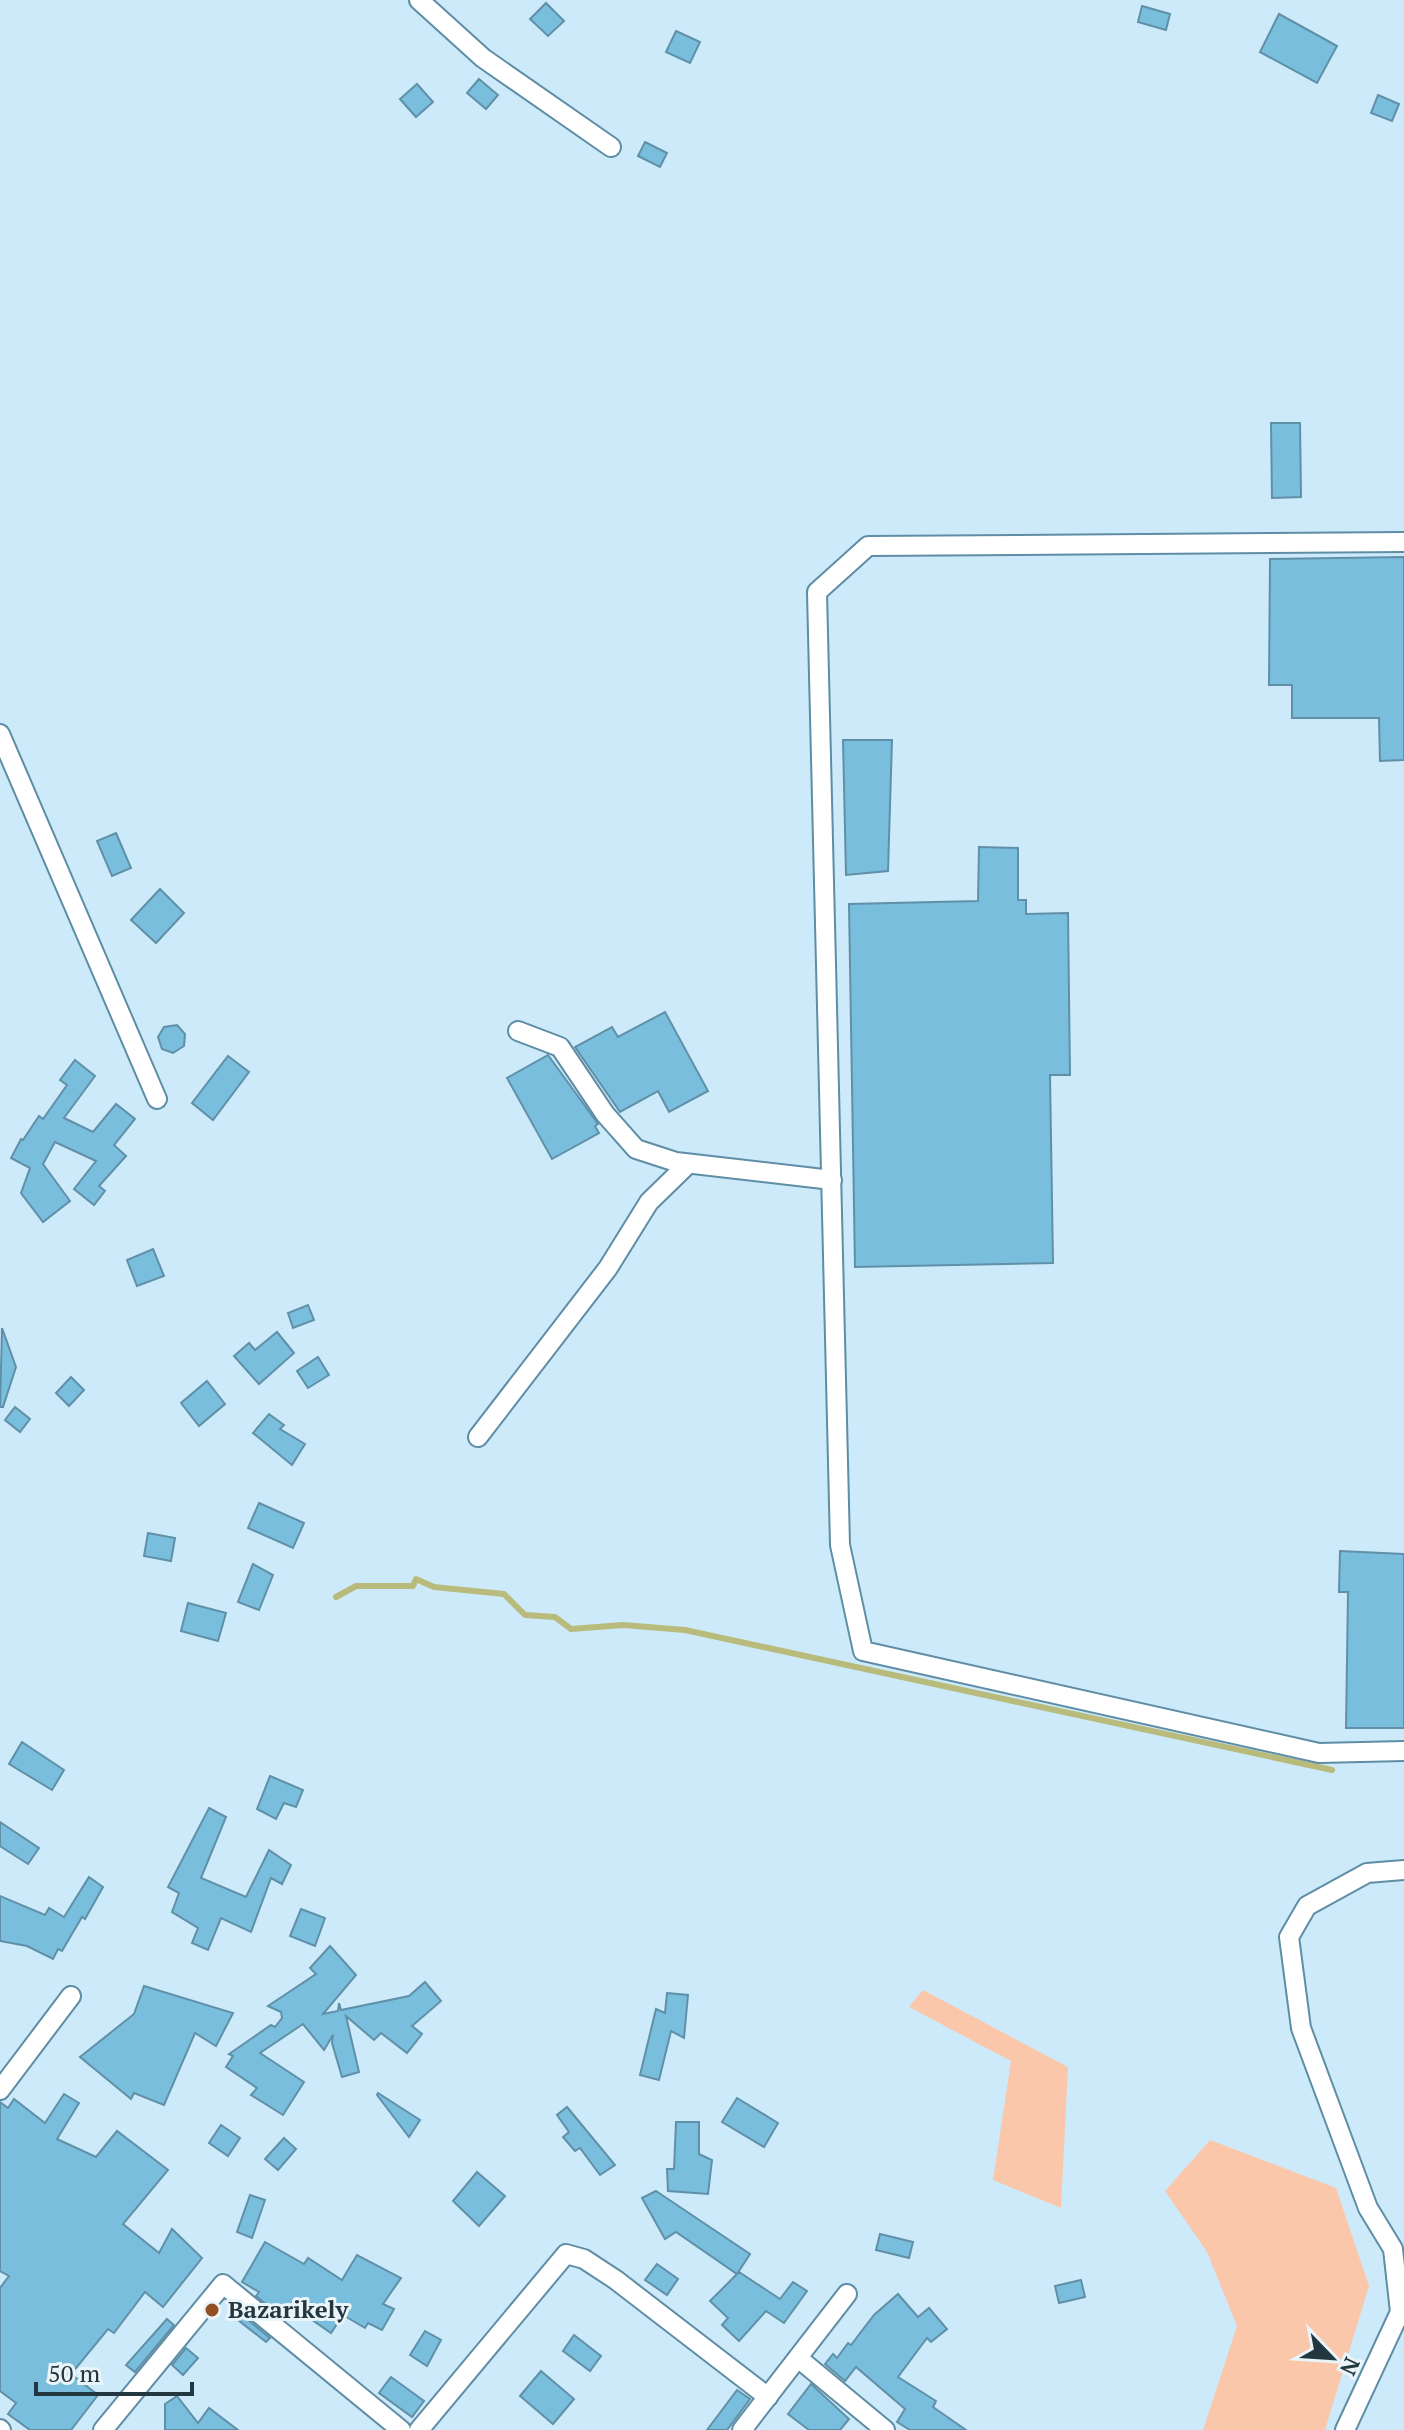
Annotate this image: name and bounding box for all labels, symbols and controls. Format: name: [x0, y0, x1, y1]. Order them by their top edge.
place label: Bazarikely: [228, 2293, 349, 2325]
marker: Bazarikely: [203, 2301, 221, 2319]
north arrow: [1292, 2318, 1372, 2398]
scale bar: [36, 2346, 192, 2396]
text: N: [1334, 2353, 1367, 2381]
text: 50 m: [48, 2357, 100, 2389]

